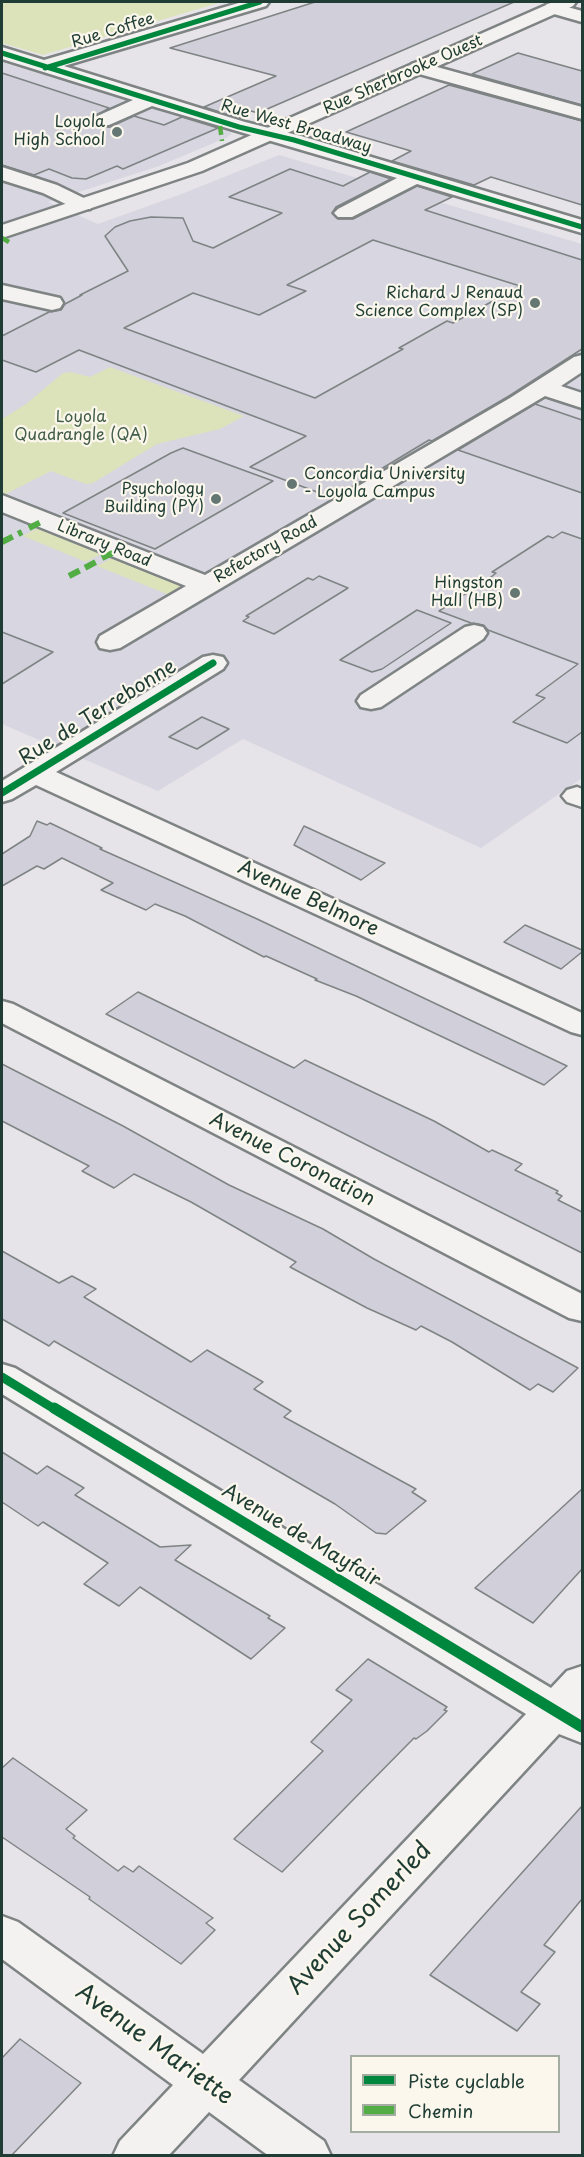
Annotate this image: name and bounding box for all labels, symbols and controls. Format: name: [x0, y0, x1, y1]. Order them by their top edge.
street label: Rue Coffee: [69, 9, 157, 53]
street label: Rue Sherbrooke Ouest: [320, 31, 486, 119]
street label: Rue West Broadway: [219, 96, 373, 158]
place label: Loyola High School: [14, 113, 105, 151]
marker: Loyola High School: [110, 125, 124, 139]
place label: Richard J Renaud Science Complex (SP): [355, 284, 523, 322]
marker: Richard J Renaud Science Complex (SP): [528, 296, 542, 310]
park label: Loyola Quadrangle (QA): [14, 408, 148, 446]
place label: Concordia University - Loyola Campus: [304, 465, 465, 503]
marker: Concordia University - Loyola Campus: [285, 477, 299, 491]
place label: Psychology Building (PY): [104, 480, 204, 518]
marker: Psychology Building (PY): [209, 492, 223, 506]
street label: Refectory Road: [211, 513, 321, 587]
street label: Library Road: [54, 517, 154, 571]
place label: Hingston Hall (HB): [431, 574, 503, 612]
marker: Hingston Hall (HB): [508, 586, 522, 600]
street label: Rue de Terrebonne: [15, 655, 181, 771]
street label: Avenue Belmore: [234, 856, 382, 942]
street label: Avenue Coronation: [205, 1108, 379, 1212]
street label: Avenue de Mayfair: [217, 1479, 385, 1593]
street label: Avenue Somerled: [282, 1837, 438, 2001]
street label: Avenue Mariette: [70, 1978, 238, 2112]
legend: [350, 2055, 560, 2133]
text: Piste cyclable: [408, 2067, 525, 2094]
text: Chemin: [408, 2097, 473, 2124]

